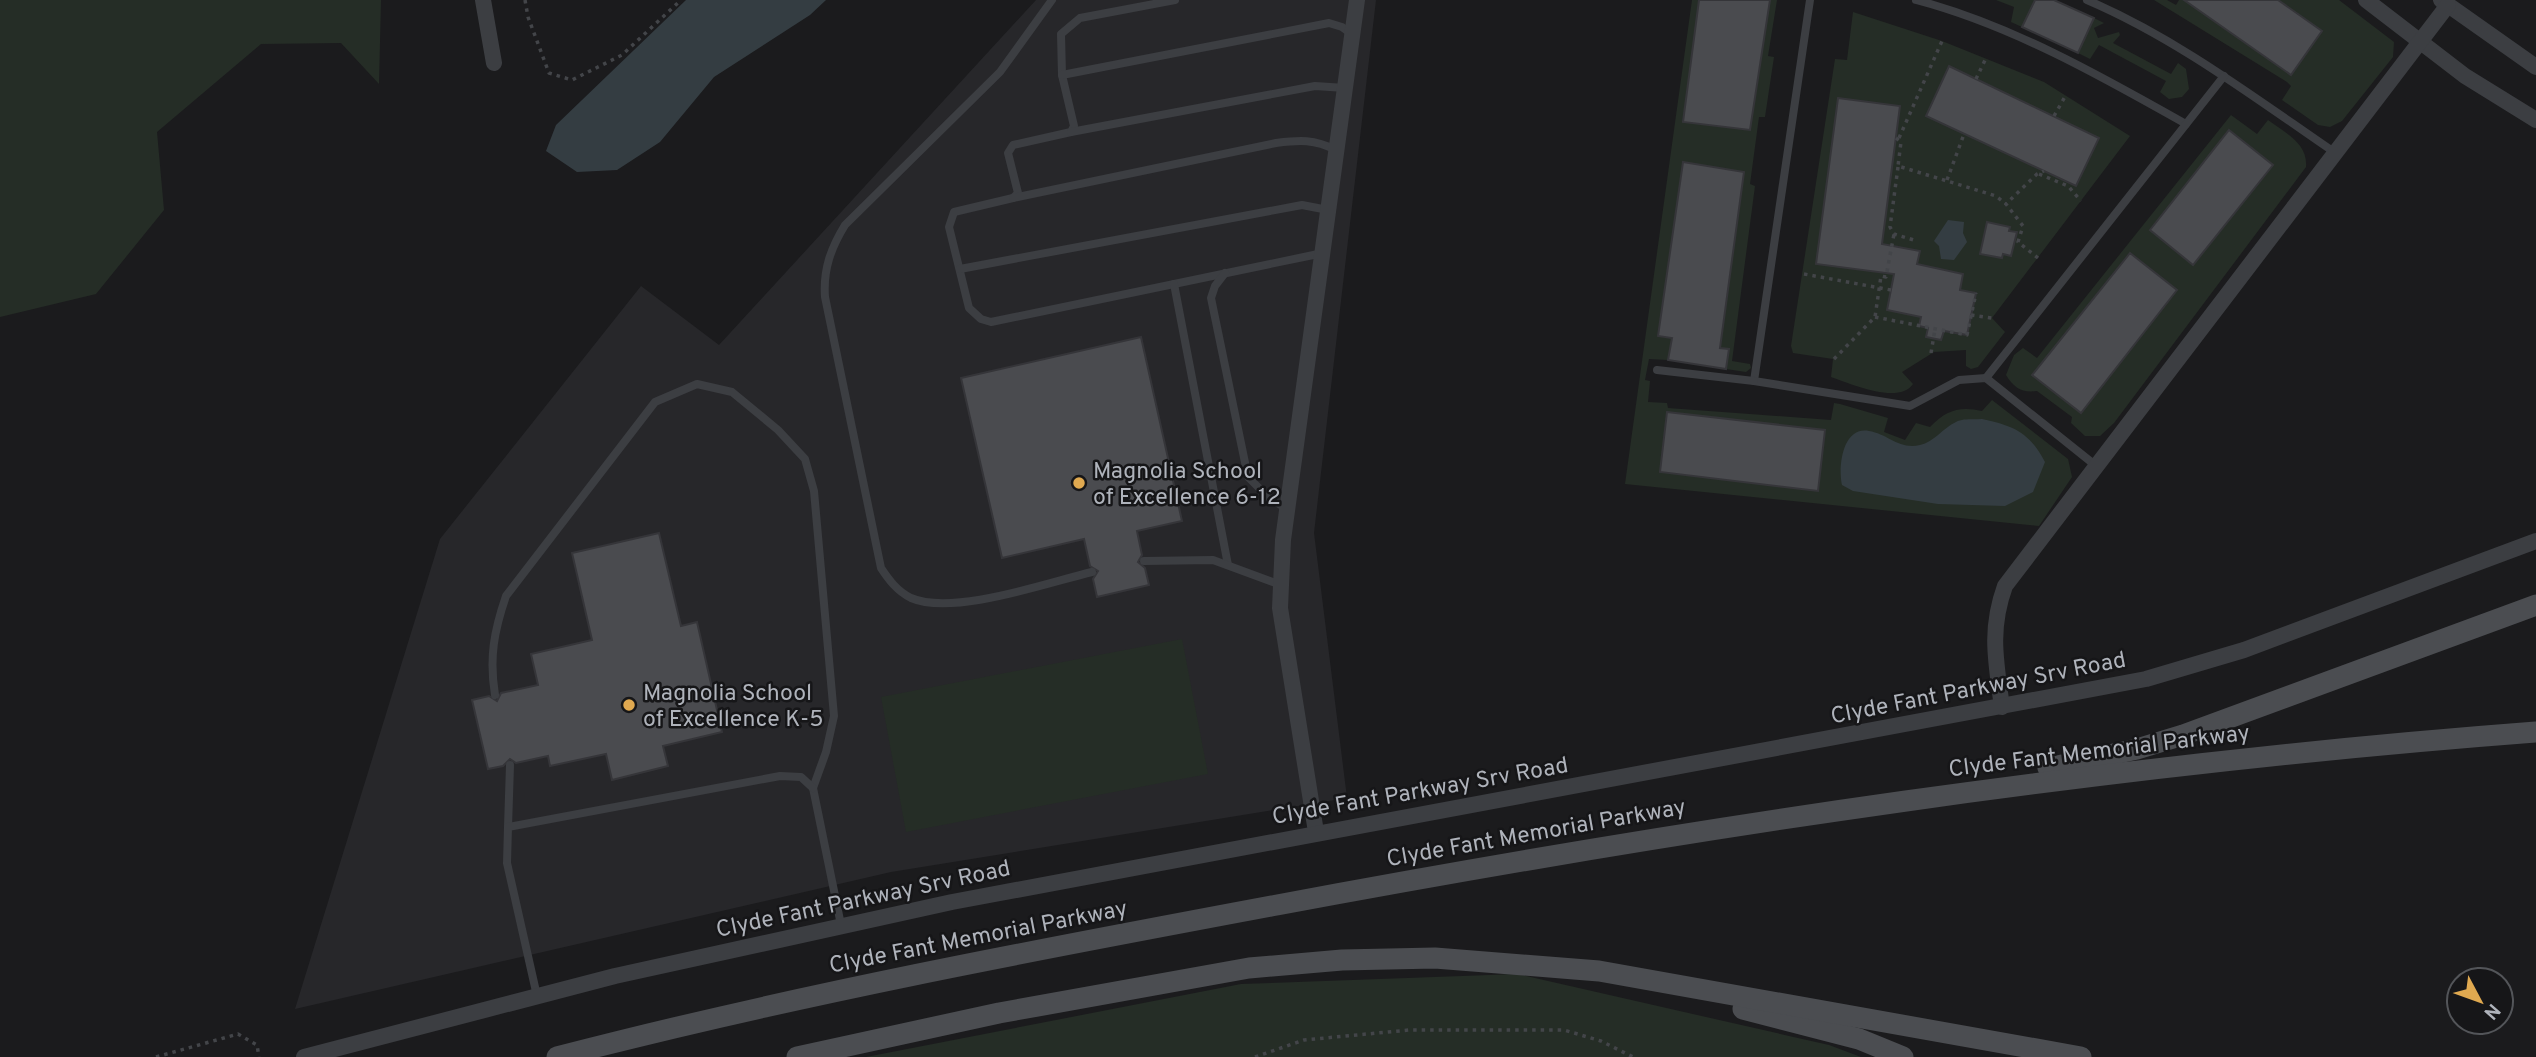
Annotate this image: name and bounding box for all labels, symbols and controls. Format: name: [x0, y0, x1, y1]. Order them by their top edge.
place label: Magnolia School of Excellence 6-12: [1093, 458, 1281, 513]
marker: Magnolia School of Excellence 6-12: [1071, 475, 1087, 491]
street label: Clyde Fant Parkway Srv Road: [1828, 647, 2129, 732]
place label: Magnolia School of Excellence K-5: [643, 680, 823, 735]
marker: Magnolia School of Excellence K-5: [621, 697, 637, 713]
street label: Clyde Fant Memorial Parkway: [1947, 720, 2252, 785]
street label: Clyde Fant Parkway Srv Road: [1270, 752, 1571, 833]
street label: Clyde Fant Memorial Parkway: [1385, 794, 1688, 875]
street label: Clyde Fant Parkway Srv Road: [714, 855, 1013, 946]
street label: Clyde Fant Memorial Parkway: [827, 895, 1130, 982]
north arrow: [2445, 966, 2515, 1036]
text: N: [2478, 998, 2505, 1024]

